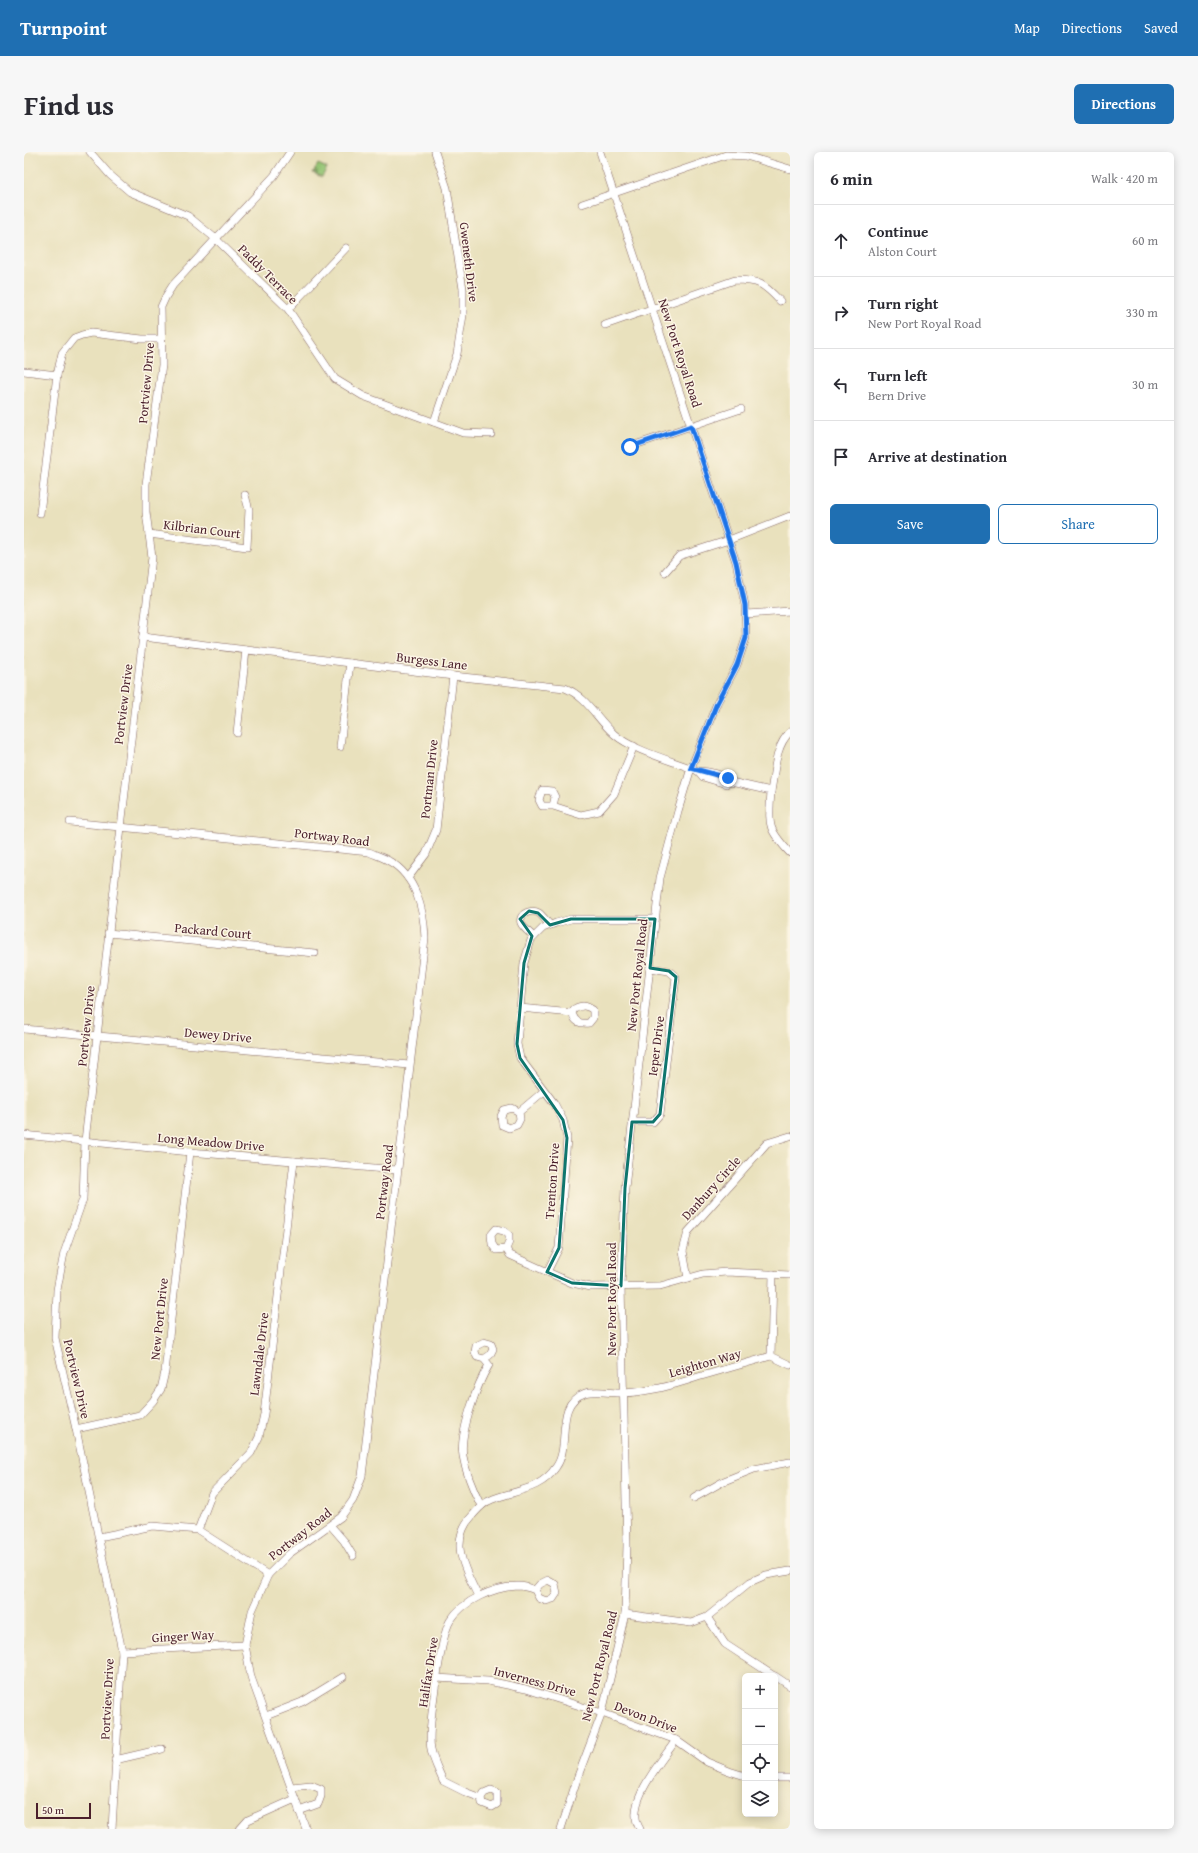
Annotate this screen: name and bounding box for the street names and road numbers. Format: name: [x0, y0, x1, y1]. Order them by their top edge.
street label: Gweneth Drive: [455, 221, 483, 303]
street label: Paddy Terrace: [234, 240, 302, 308]
street label: New Port Royal Road: [653, 296, 707, 410]
street label: Portview Drive: [133, 342, 159, 424]
street label: Kilbrian Court: [162, 515, 242, 543]
street label: Burgess Lane: [395, 647, 469, 675]
street label: Portview Drive: [109, 663, 137, 745]
street label: Portman Drive: [415, 738, 443, 820]
street label: Portway Road: [293, 823, 371, 851]
street label: Packard Court: [174, 918, 253, 944]
street label: New Port Royal Road: [622, 918, 652, 1032]
street label: Portview Drive: [72, 985, 100, 1067]
street label: Ieper Drive: [643, 1015, 669, 1077]
street label: Dewey Drive: [184, 1023, 252, 1047]
street label: Long Meadow Drive: [157, 1128, 265, 1156]
street label: Trenton Drive: [540, 1142, 564, 1220]
street label: Portway Road: [370, 1143, 398, 1221]
street label: Danbury Circle: [677, 1152, 745, 1224]
street label: New Port Royal Road: [602, 1242, 621, 1356]
street label: New Port Drive: [145, 1277, 173, 1361]
street label: Lawndale Drive: [244, 1311, 274, 1397]
street label: Portview Drive: [59, 1337, 95, 1421]
street label: Leighton Way: [667, 1343, 744, 1382]
street label: Portway Road: [264, 1503, 336, 1565]
street label: New Port Royal Road: [576, 1609, 622, 1723]
street label: Ginger Way: [151, 1625, 215, 1647]
street label: Halifax Drive: [413, 1635, 443, 1709]
street label: Portview Drive: [95, 1658, 119, 1740]
street label: Inverness Drive: [492, 1661, 578, 1701]
street label: Devon Drive: [612, 1696, 680, 1738]

